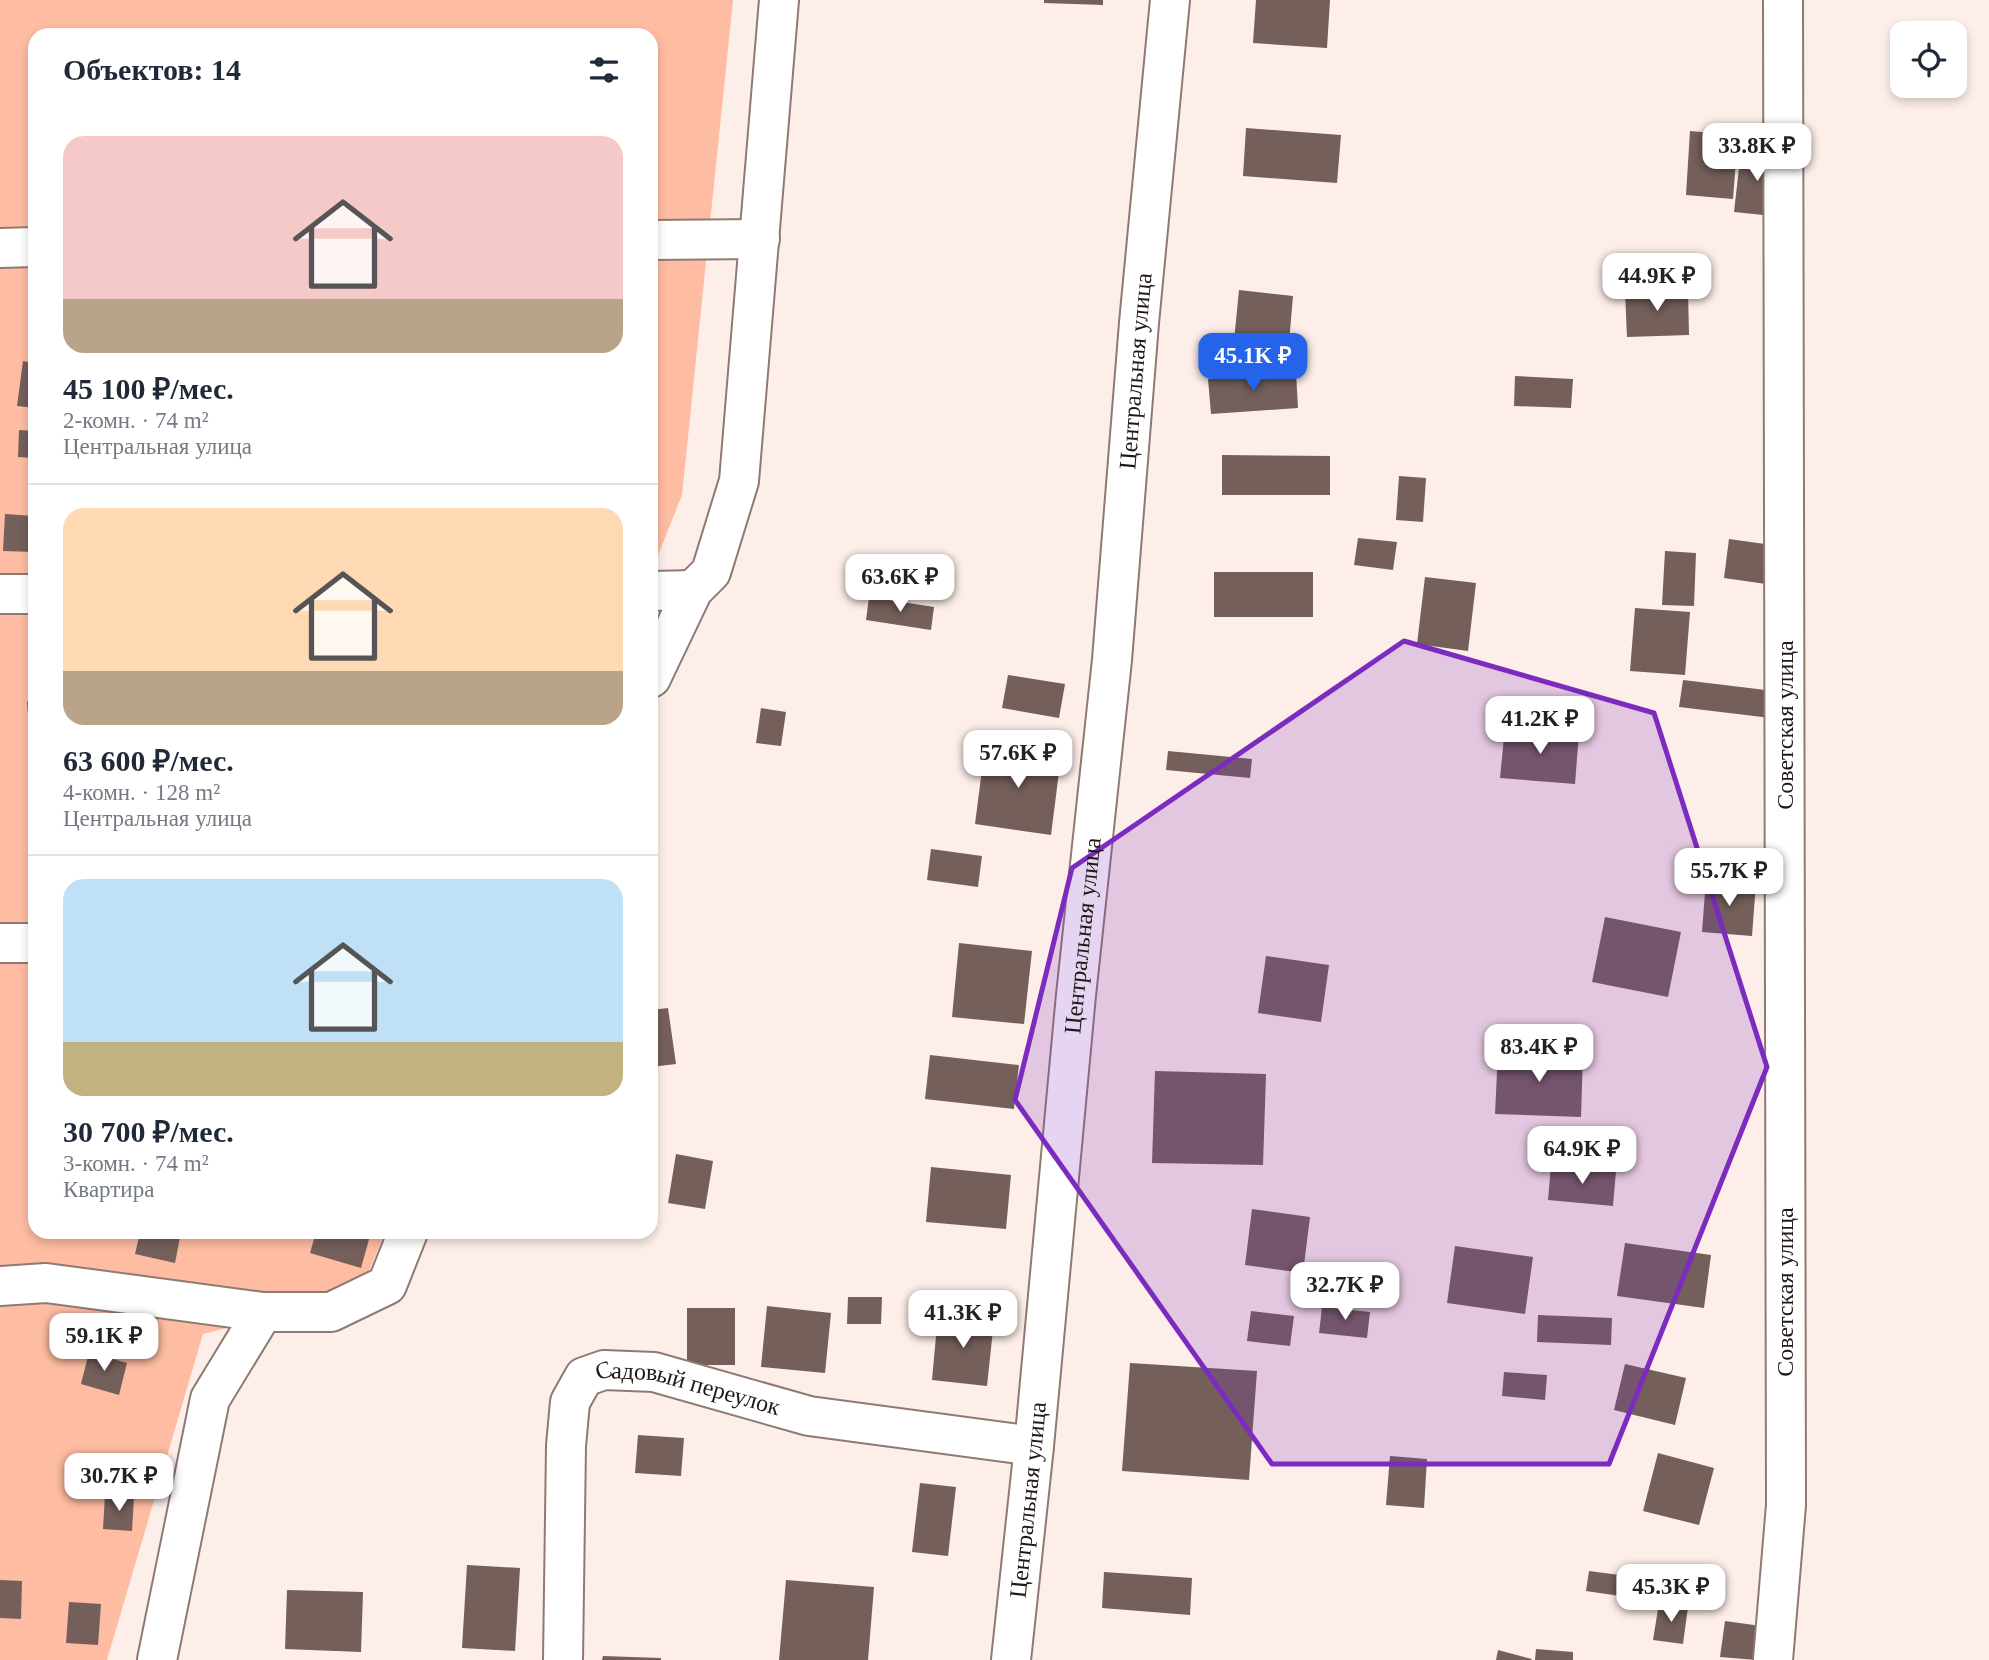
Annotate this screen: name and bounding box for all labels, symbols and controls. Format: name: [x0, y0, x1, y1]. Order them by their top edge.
map controls: [1890, 21, 1967, 98]
button: locate: [1890, 21, 1967, 98]
icon: filters: [585, 51, 623, 89]
text: Объектов: 14: [63, 53, 241, 86]
pin: 33.8K ₽: [1692, 124, 1822, 183]
text: 33.8K ₽: [1718, 133, 1796, 158]
icon: home: [280, 181, 406, 307]
pin: 44.9K ₽: [1592, 254, 1722, 313]
text: 44.9K ₽: [1618, 263, 1696, 288]
street label: Центральная улица: [1114, 271, 1157, 470]
pin: 45.1K ₽: [1188, 334, 1318, 393]
text: 45.1K ₽: [1214, 343, 1292, 368]
text: 45 100 ₽/мес.: [63, 372, 234, 405]
text: 2-комн. · 74 m²: [63, 408, 209, 433]
text: Центральная улица: [63, 434, 252, 459]
icon: home: [280, 553, 406, 679]
pin: 63.6K ₽: [835, 554, 965, 614]
text: 63.6K ₽: [861, 564, 939, 589]
street label: Советская улица: [1772, 640, 1798, 810]
pin: 41.2K ₽: [1475, 696, 1605, 756]
text: 41.2K ₽: [1501, 706, 1579, 731]
pin: 57.6K ₽: [953, 730, 1083, 790]
text: 57.6K ₽: [979, 740, 1057, 765]
text: 63 600 ₽/мес.: [63, 744, 234, 777]
text: 4-комн. · 128 m²: [63, 780, 220, 805]
text: Центральная улица: [63, 806, 252, 831]
street label: Центральная улица: [1059, 836, 1106, 1035]
pin: 55.7K ₽: [1664, 848, 1794, 908]
text: 55.7K ₽: [1690, 858, 1768, 883]
icon: home: [280, 924, 406, 1050]
pin: 83.4K ₽: [1474, 1024, 1604, 1084]
text: 83.4K ₽: [1500, 1034, 1578, 1059]
text: 30 700 ₽/мес.: [63, 1115, 234, 1148]
pin: 64.9K ₽: [1517, 1126, 1647, 1186]
text: 64.9K ₽: [1543, 1136, 1621, 1161]
text: 3-комн. · 74 m²: [63, 1151, 209, 1176]
text: Квартира: [63, 1177, 154, 1202]
street label: Советская улица: [1772, 1207, 1798, 1377]
pin: 32.7K ₽: [1280, 1262, 1410, 1322]
text: 32.7K ₽: [1306, 1272, 1384, 1297]
pin: 41.3K ₽: [898, 1290, 1028, 1350]
text: 41.3K ₽: [924, 1300, 1002, 1325]
pin: 59.1K ₽: [39, 1314, 169, 1373]
text: 59.1K ₽: [65, 1323, 143, 1348]
street label: Садовый переулок: [591, 1355, 784, 1420]
street label: Центральная улица: [1005, 1400, 1051, 1599]
pin: 30.7K ₽: [54, 1454, 184, 1513]
text: 30.7K ₽: [80, 1463, 158, 1488]
pin: 45.3K ₽: [1606, 1564, 1736, 1624]
text: 45.3K ₽: [1632, 1574, 1710, 1599]

